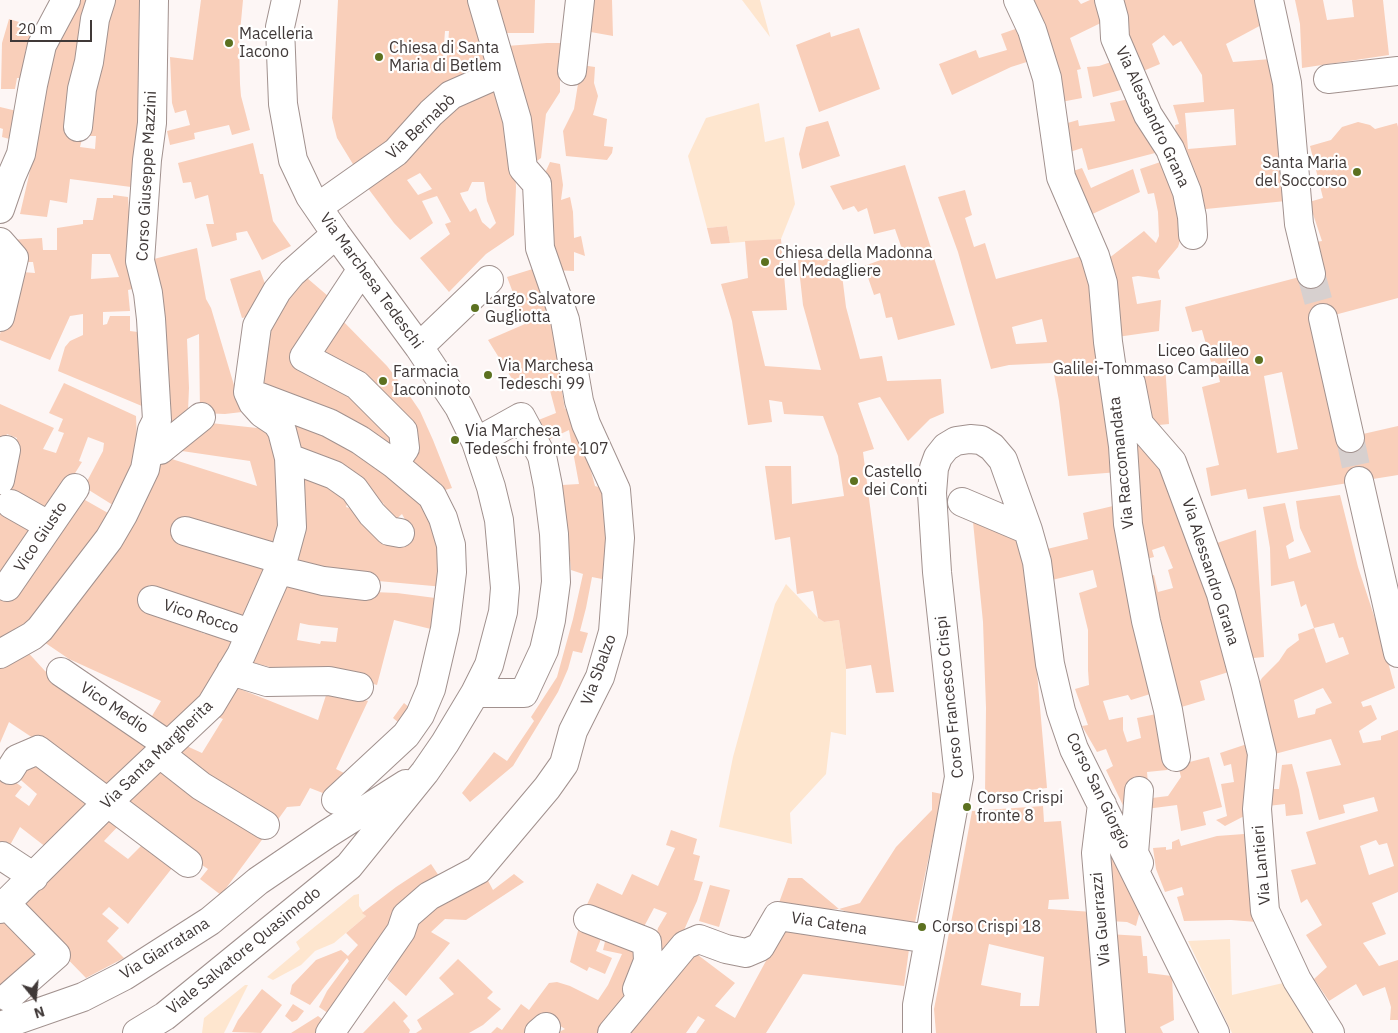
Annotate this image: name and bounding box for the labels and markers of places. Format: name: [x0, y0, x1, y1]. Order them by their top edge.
place label: Macelleria Iacono: [239, 24, 313, 62]
marker: Macelleria Iacono: [223, 37, 235, 49]
place label: Chiesa di Santa Maria di Betlem: [389, 38, 502, 76]
marker: Chiesa di Santa Maria di Betlem: [373, 51, 385, 63]
place label: Santa Maria del Soccorso: [1255, 153, 1347, 191]
marker: Santa Maria del Soccorso: [1351, 166, 1363, 178]
place label: Chiesa della Madonna del Medagliere: [775, 243, 932, 281]
marker: Chiesa della Madonna del Medagliere: [759, 256, 771, 268]
place label: Largo Salvatore Gugliotta: [485, 289, 596, 327]
marker: Largo Salvatore Gugliotta: [469, 302, 481, 314]
place label: Liceo Galileo Galilei-Tommaso Campailla: [1053, 341, 1249, 379]
marker: Liceo Galileo Galilei-Tommaso Campailla: [1253, 354, 1265, 366]
place label: Via Marchesa Tedeschi 99: [498, 356, 594, 394]
place label: Farmacia Iaconinoto: [393, 362, 471, 400]
marker: Via Marchesa Tedeschi 99: [482, 369, 494, 381]
marker: Farmacia Iaconinoto: [377, 375, 389, 387]
place label: Via Marchesa Tedeschi fronte 107: [465, 421, 609, 459]
marker: Via Marchesa Tedeschi fronte 107: [449, 434, 461, 446]
place label: Castello dei Conti: [864, 462, 927, 500]
marker: Castello dei Conti: [848, 475, 860, 487]
place label: Corso Crispi fronte 8: [977, 788, 1063, 826]
marker: Corso Crispi fronte 8: [961, 801, 973, 813]
place label: Corso Crispi 18: [932, 917, 1041, 937]
marker: Corso Crispi 18: [916, 921, 928, 933]

